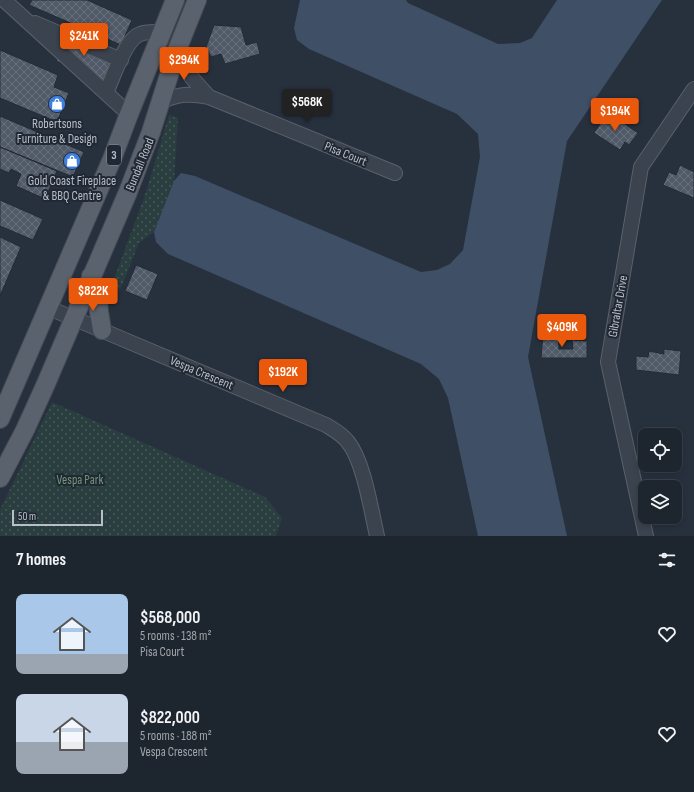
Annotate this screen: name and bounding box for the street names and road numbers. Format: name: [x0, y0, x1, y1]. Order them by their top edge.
street label: Bundall Road: [122, 136, 158, 193]
street label: Pisa Court: [322, 138, 369, 170]
road number: 3: [107, 145, 121, 165]
street label: Gibraltar Drive: [605, 274, 631, 338]
street label: Vespa Crescent: [167, 352, 236, 393]

